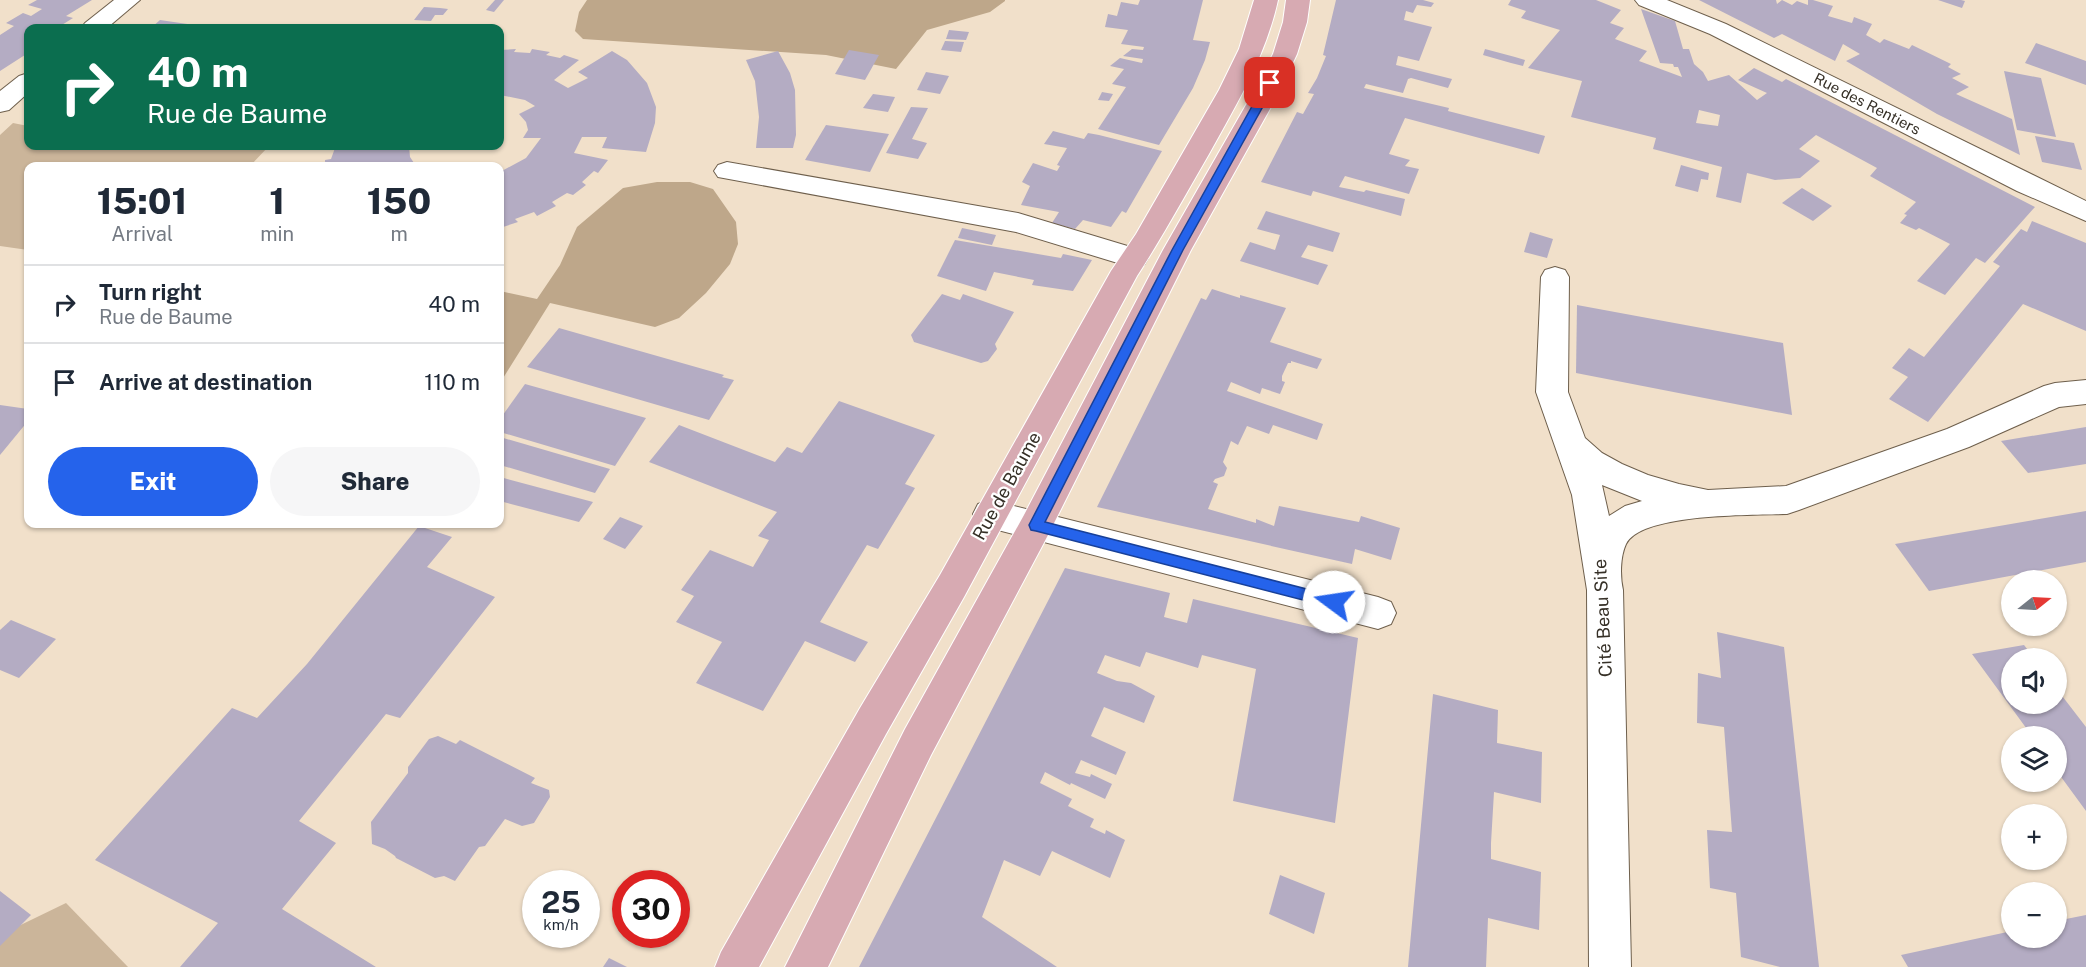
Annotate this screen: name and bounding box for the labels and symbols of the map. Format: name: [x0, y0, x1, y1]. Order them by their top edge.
pin: [1244, 57, 1295, 108]
street label: Rue des Rentiers: [1811, 69, 1923, 138]
street label: Rue de Baume: [968, 428, 1045, 543]
street label: Cité Beau Site: [1589, 558, 1616, 678]
position arrow: [1302, 570, 1366, 634]
north arrow: [2001, 570, 2067, 636]
speed limit sign: 30: [612, 870, 690, 948]

